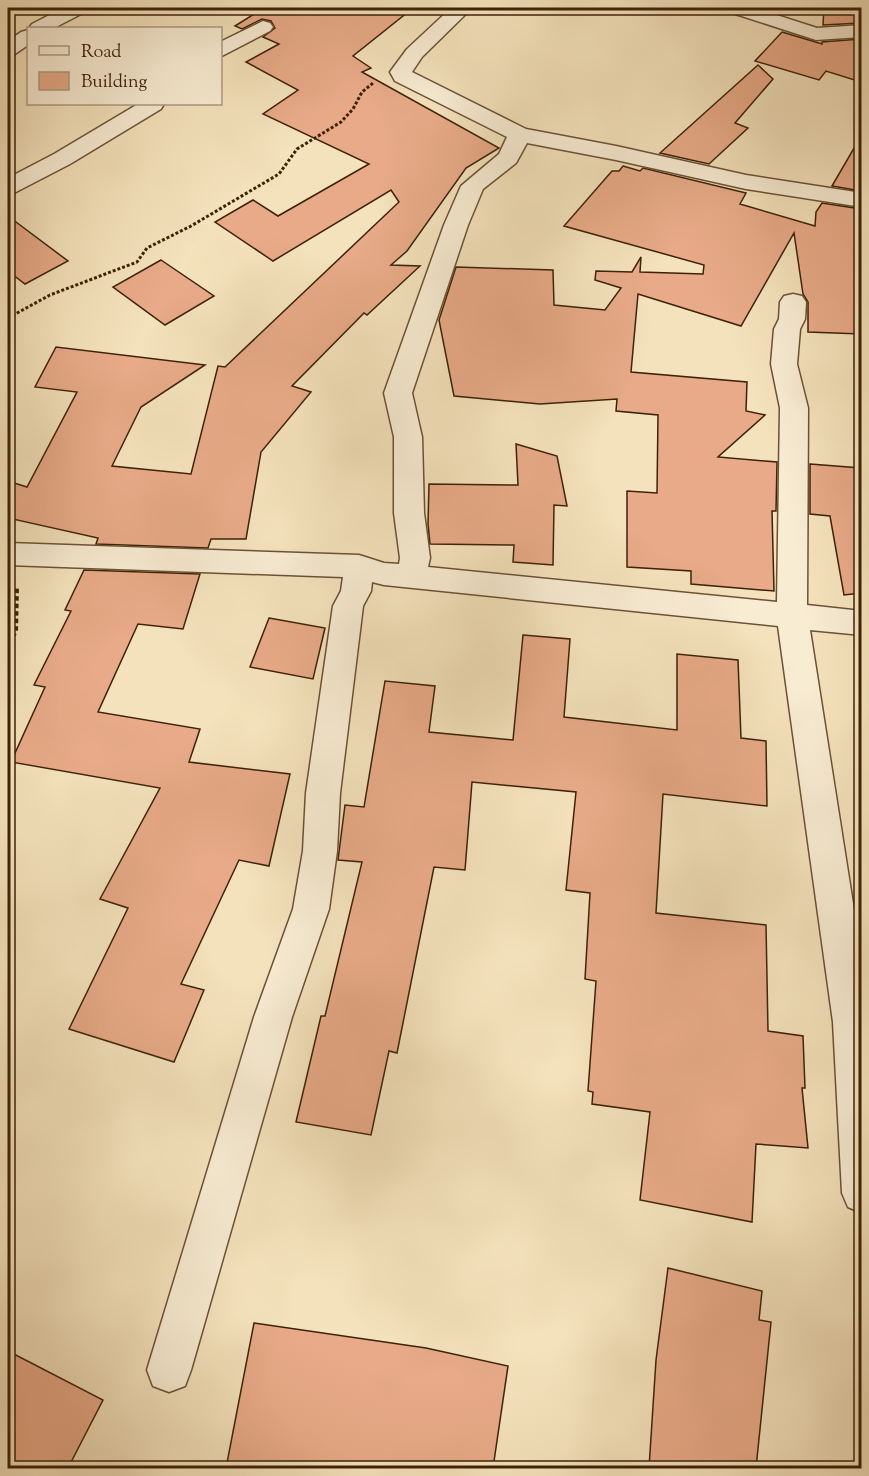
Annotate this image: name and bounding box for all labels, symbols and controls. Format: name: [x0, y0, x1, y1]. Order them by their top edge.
legend: [27, 27, 222, 105]
text: Road: [81, 40, 121, 66]
text: Building: [81, 70, 147, 96]

